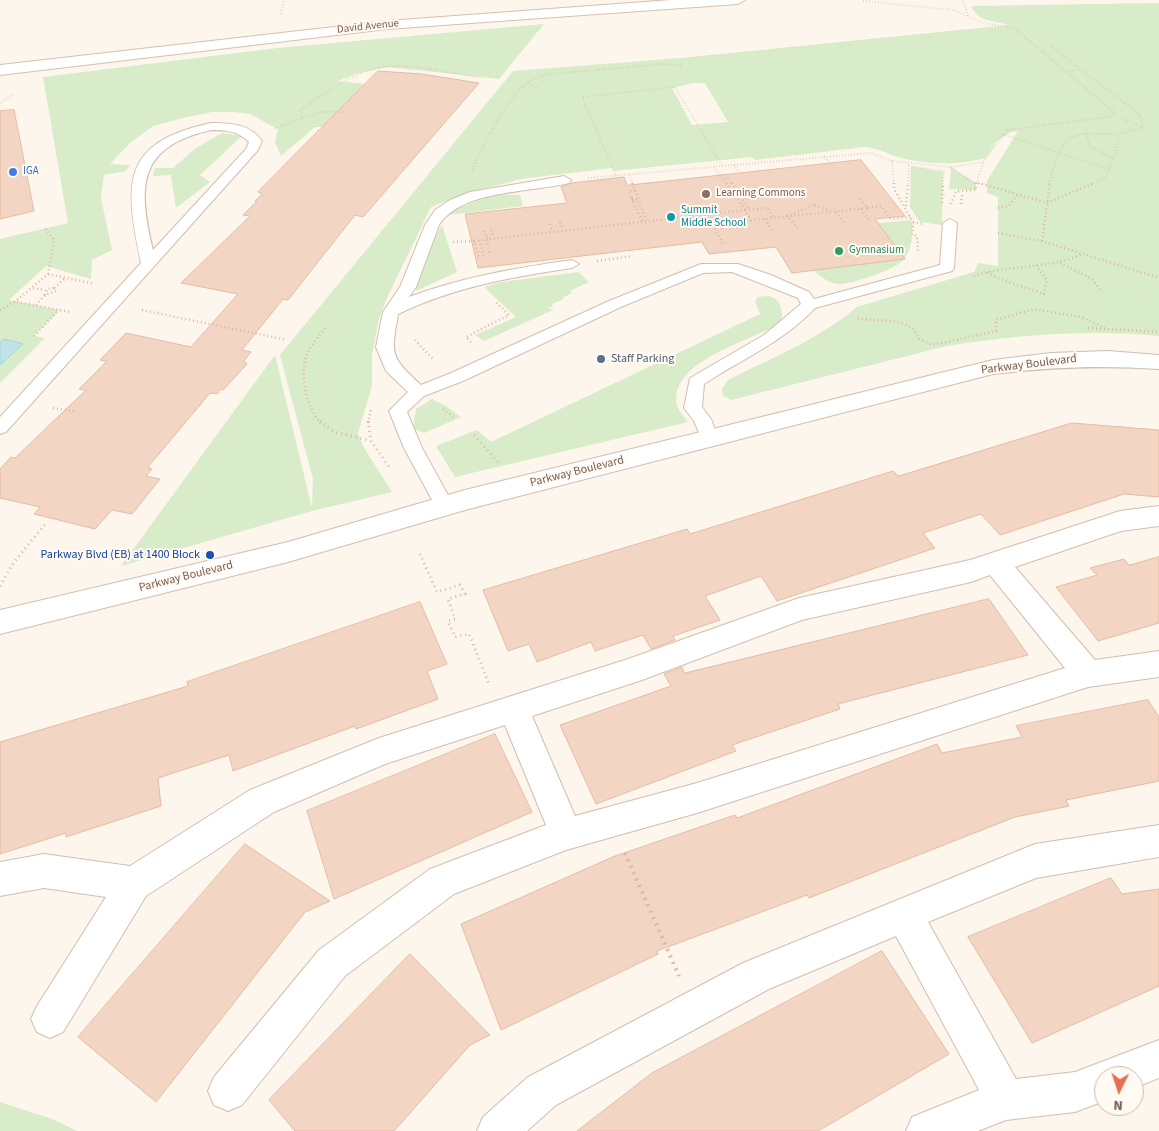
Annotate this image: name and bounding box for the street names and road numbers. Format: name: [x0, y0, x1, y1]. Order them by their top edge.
street label: David Avenue: [336, 17, 400, 37]
street label: Parkway Boulevard: [980, 352, 1078, 378]
street label: Parkway Boulevard: [529, 453, 625, 491]
street label: Parkway Boulevard: [138, 558, 234, 596]

